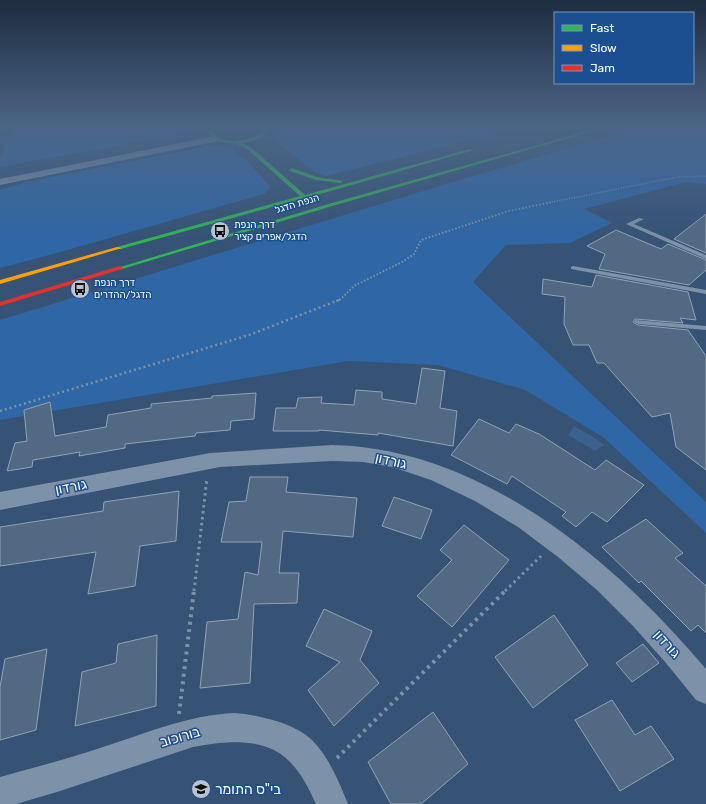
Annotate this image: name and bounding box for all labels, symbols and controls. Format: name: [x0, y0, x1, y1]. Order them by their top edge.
legend: [554, 12, 694, 84]
text: Fast: [590, 21, 614, 35]
text: Slow: [590, 41, 617, 55]
text: Jam: [590, 61, 615, 75]
street label: הנפת הדגל: [273, 192, 321, 216]
place label: דרך הנפת הדגל/אפרים קציר: [234, 219, 307, 243]
bus stop icon: דרך הנפת הדגל/אפרים קציר: [209, 220, 231, 242]
place label: דרך הנפת הדגל/ההדרים: [94, 277, 151, 301]
bus stop icon: דרך הנפת הדגל/ההדרים: [69, 278, 91, 300]
street label: גורדון: [374, 449, 408, 473]
street label: גורדון: [54, 476, 88, 498]
street label: גורדון: [650, 626, 684, 662]
street label: בורוכוב: [158, 723, 202, 751]
school or university icon: בי"ס התומר: [190, 778, 212, 800]
place label: בי"ס התומר: [215, 781, 281, 798]

